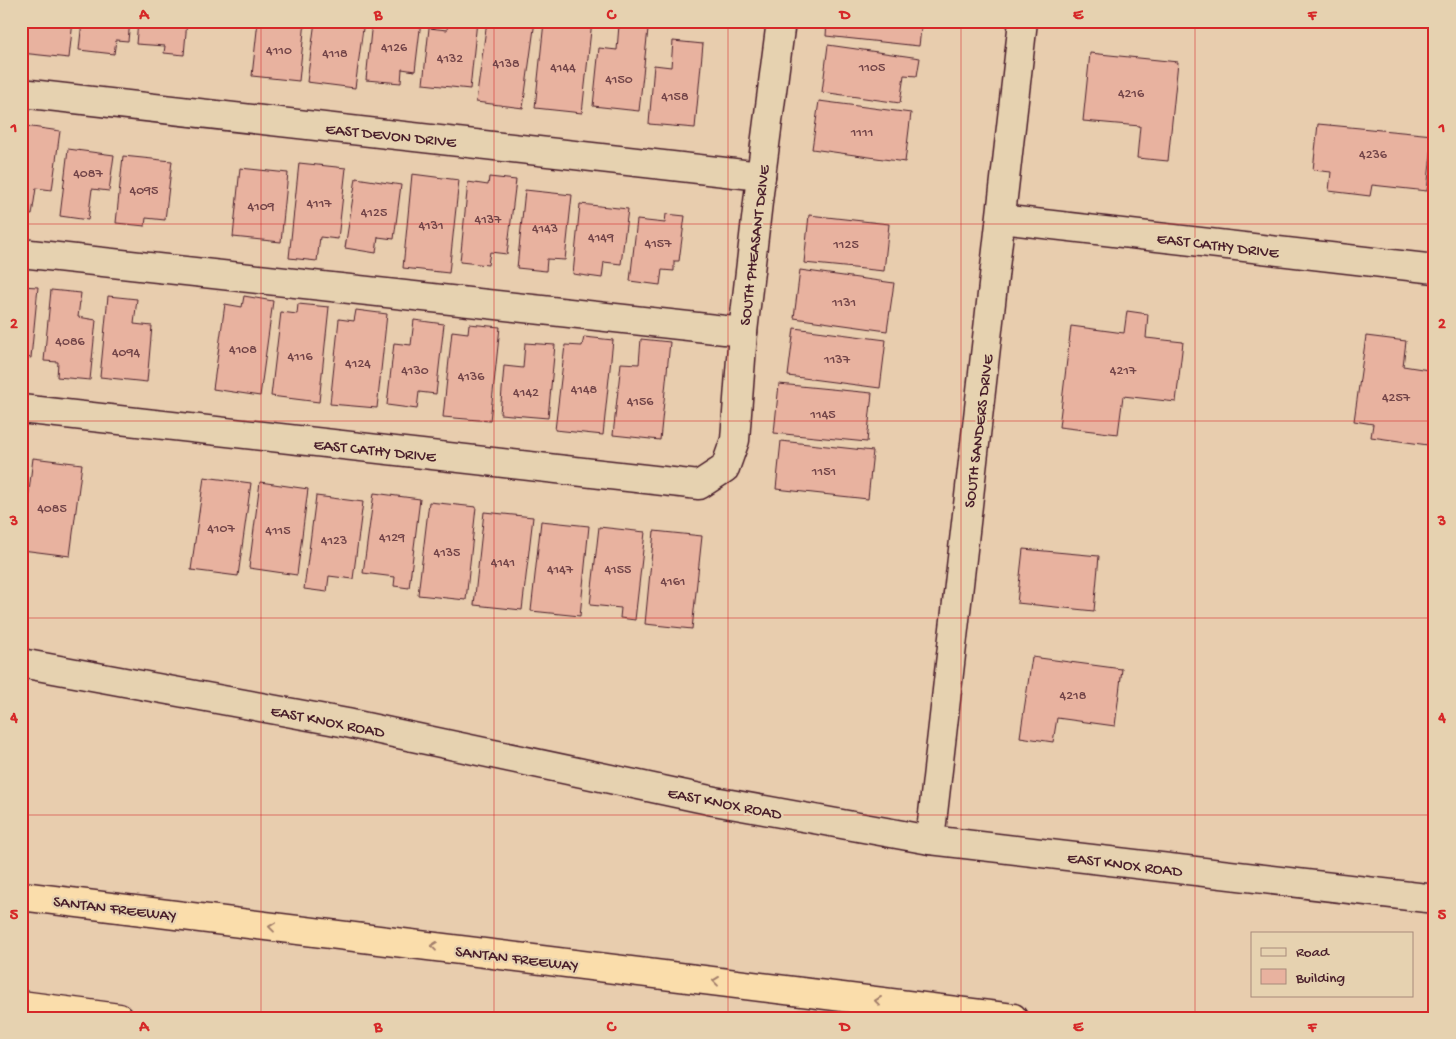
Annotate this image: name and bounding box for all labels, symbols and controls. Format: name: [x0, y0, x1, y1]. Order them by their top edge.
text: A: [138, 7, 150, 26]
text: B: [373, 7, 383, 26]
text: C: [606, 7, 617, 26]
text: D: [838, 7, 851, 26]
text: E: [1073, 7, 1084, 26]
text: F: [1307, 7, 1318, 26]
house number: 4126: [381, 40, 408, 57]
house number: 4110: [266, 43, 292, 60]
house number: 4118: [322, 46, 348, 63]
house number: 4132: [437, 51, 463, 68]
house number: 4138: [492, 56, 520, 73]
house number: 4144: [550, 60, 576, 77]
house number: 1105: [858, 60, 885, 77]
house number: 4150: [605, 72, 633, 89]
house number: 4216: [1118, 86, 1145, 103]
house number: 4158: [661, 89, 689, 106]
text: 1: [10, 120, 17, 139]
text: 1: [1438, 120, 1445, 139]
street label: EAST DEVON DRIVE: [324, 121, 458, 154]
house number: 1111: [850, 125, 873, 142]
house number: 4236: [1359, 147, 1388, 164]
street label: SOUTH PHEASANT DRIVE: [737, 163, 776, 327]
house number: 4087: [73, 166, 103, 183]
house number: 4095: [130, 183, 158, 200]
house number: 4117: [306, 196, 332, 213]
house number: 4109: [247, 199, 275, 216]
house number: 4125: [361, 205, 387, 222]
house number: 4137: [475, 212, 502, 229]
house number: 4131: [418, 218, 444, 235]
house number: 4143: [532, 221, 558, 238]
house number: 4149: [588, 230, 614, 247]
street label: EAST CATHY DRIVE: [1155, 231, 1281, 265]
house number: 4157: [645, 236, 672, 253]
house number: 1125: [832, 237, 859, 254]
house number: 1131: [831, 295, 856, 312]
text: 2: [10, 316, 18, 335]
text: 2: [1438, 316, 1446, 335]
house number: 4086: [55, 334, 86, 351]
house number: 4108: [229, 342, 257, 359]
house number: 4094: [112, 345, 140, 362]
house number: 4116: [287, 349, 313, 366]
house number: 1137: [823, 352, 851, 369]
street label: SOUTH SANDERS DRIVE: [962, 353, 999, 509]
house number: 4124: [345, 356, 371, 373]
house number: 4130: [401, 363, 429, 380]
house number: 4217: [1110, 363, 1137, 380]
house number: 4136: [458, 369, 485, 386]
house number: 4148: [571, 382, 598, 399]
house number: 4142: [513, 385, 539, 402]
house number: 4257: [1382, 390, 1411, 407]
house number: 4156: [627, 394, 654, 411]
house number: 1145: [809, 407, 836, 424]
street label: EAST CATHY DRIVE: [313, 437, 438, 468]
house number: 1151: [811, 464, 836, 481]
house number: 4085: [37, 501, 67, 518]
text: 3: [9, 513, 18, 532]
text: 3: [1437, 513, 1446, 532]
house number: 4107: [207, 521, 235, 538]
house number: 4115: [265, 523, 291, 540]
house number: 4129: [379, 530, 405, 547]
house number: 4123: [321, 533, 347, 550]
house number: 4135: [434, 545, 460, 562]
house number: 4141: [491, 555, 515, 572]
house number: 4147: [547, 562, 574, 579]
house number: 4155: [604, 562, 632, 579]
house number: 4161: [660, 574, 686, 591]
house number: 4218: [1060, 688, 1087, 705]
street label: EAST KNOX ROAD: [269, 703, 387, 744]
text: 4: [9, 710, 18, 729]
text: 4: [1437, 710, 1446, 729]
street label: EAST KNOX ROAD: [666, 785, 784, 826]
street label: EAST KNOX ROAD: [1066, 850, 1184, 883]
street label: SANTAN FREEWAY: [52, 893, 177, 927]
text: 5: [10, 907, 19, 926]
text: 5: [1438, 907, 1447, 926]
one-way arrow: [268, 922, 277, 932]
legend: [1251, 932, 1414, 996]
one-way arrow: [429, 941, 437, 952]
street label: SANTAN FREEWAY: [454, 943, 579, 977]
text: Road: [1296, 944, 1330, 962]
text: Building: [1295, 970, 1345, 988]
one-way arrow: [712, 976, 720, 987]
one-way arrow: [873, 996, 881, 1007]
text: A: [138, 1019, 150, 1038]
text: B: [373, 1019, 383, 1038]
text: C: [606, 1019, 617, 1038]
text: D: [838, 1019, 851, 1038]
text: E: [1073, 1019, 1084, 1038]
text: F: [1307, 1019, 1318, 1038]

